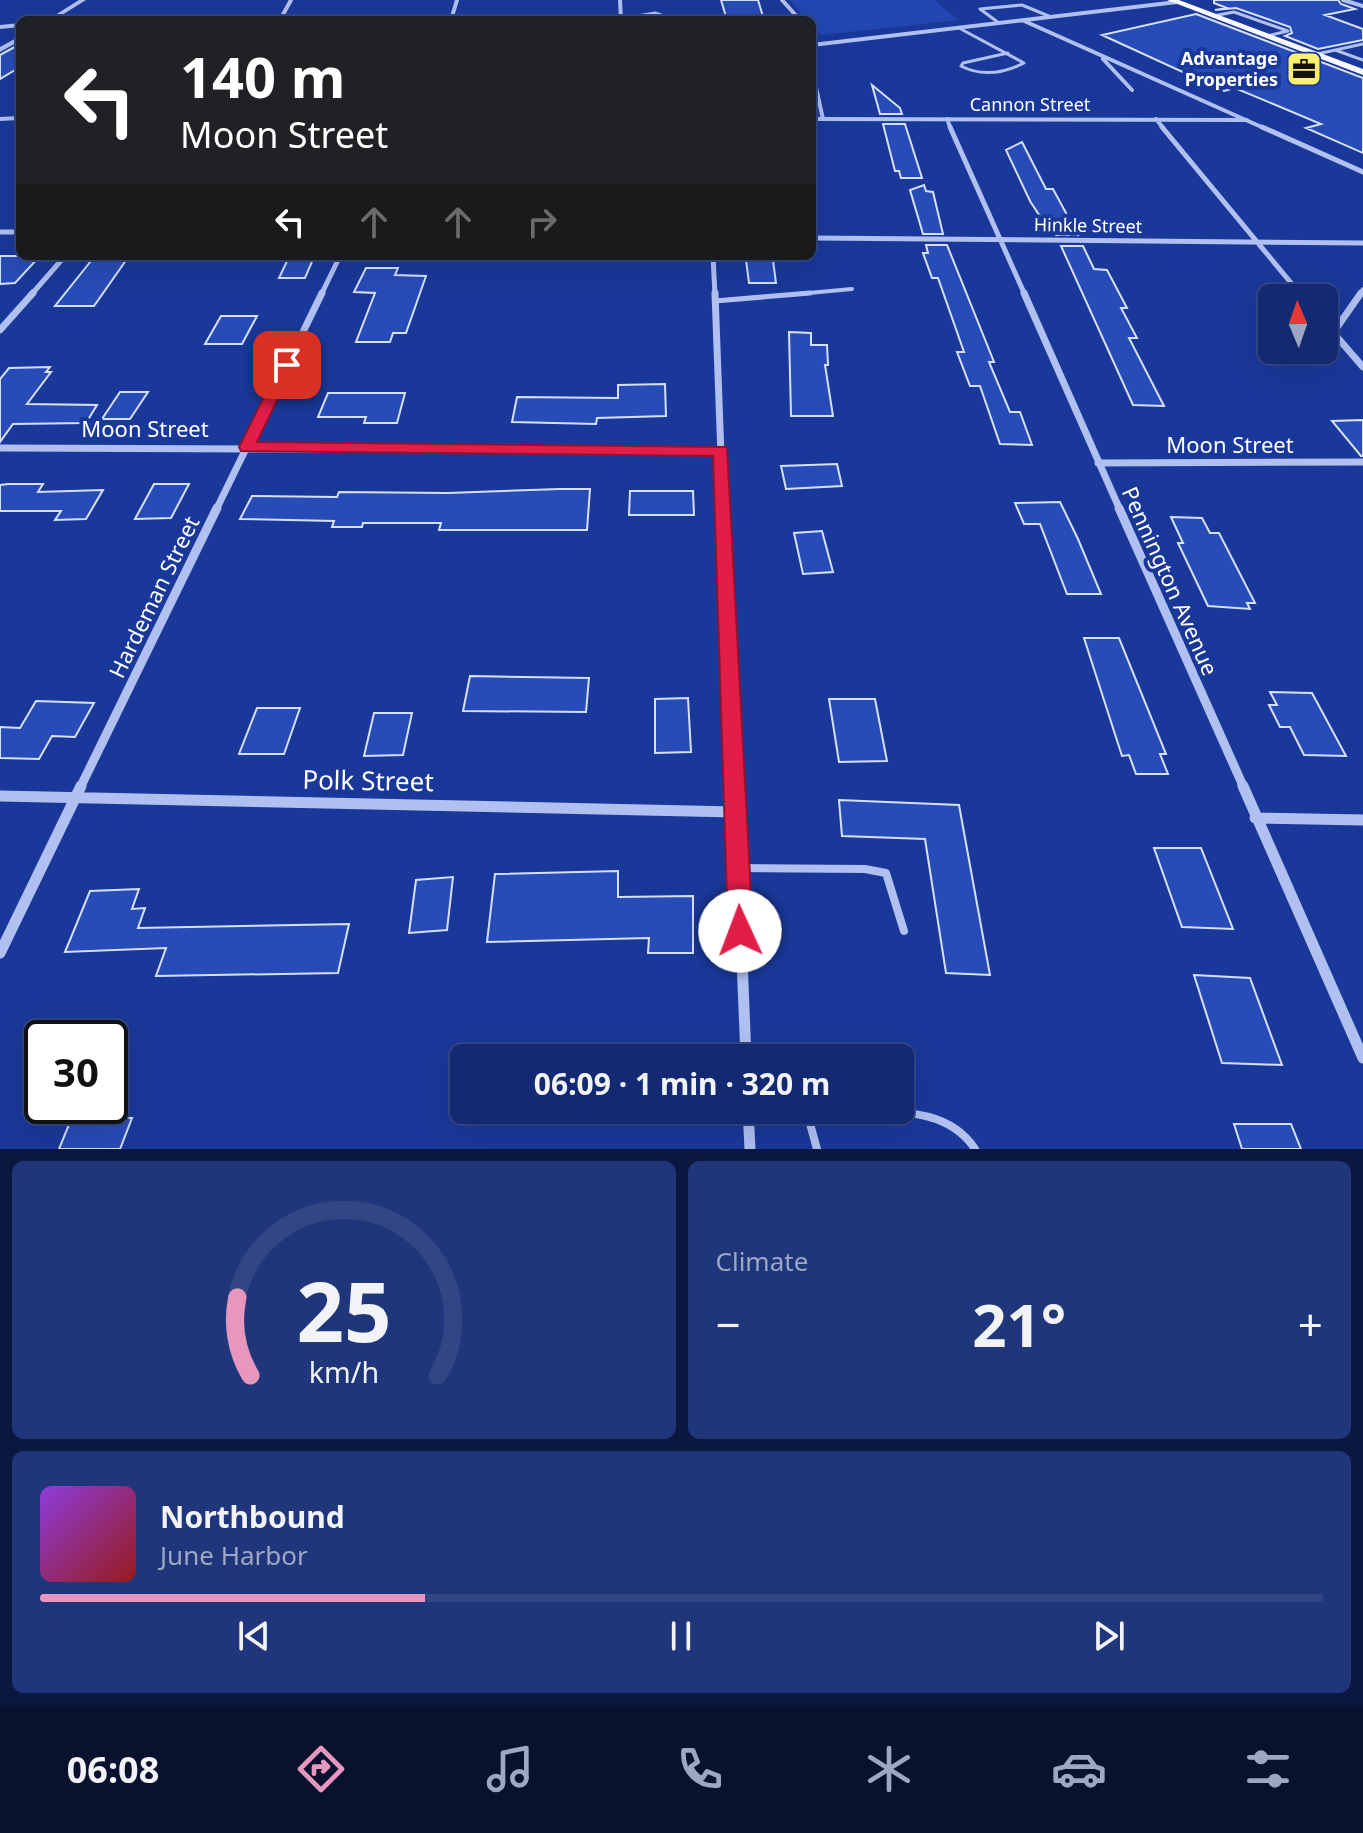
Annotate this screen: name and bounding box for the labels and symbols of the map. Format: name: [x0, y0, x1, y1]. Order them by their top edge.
place label: Advantage Properties: [1181, 46, 1278, 91]
office icon: Advantage Properties: [1285, 50, 1323, 88]
street label: Cannon Street: [970, 92, 1091, 116]
street label: Hinkle Street: [1034, 212, 1143, 238]
north arrow: [1258, 284, 1338, 364]
pin: [253, 331, 321, 399]
street label: Moon Street: [81, 413, 209, 443]
street label: Moon Street: [1166, 429, 1294, 459]
street label: Pennington Avenue: [1116, 482, 1226, 680]
street label: Hardeman Street: [101, 510, 205, 683]
street label: Polk Street: [302, 761, 434, 799]
position arrow: [698, 889, 782, 973]
speed limit sign: 30: [24, 1020, 128, 1124]

